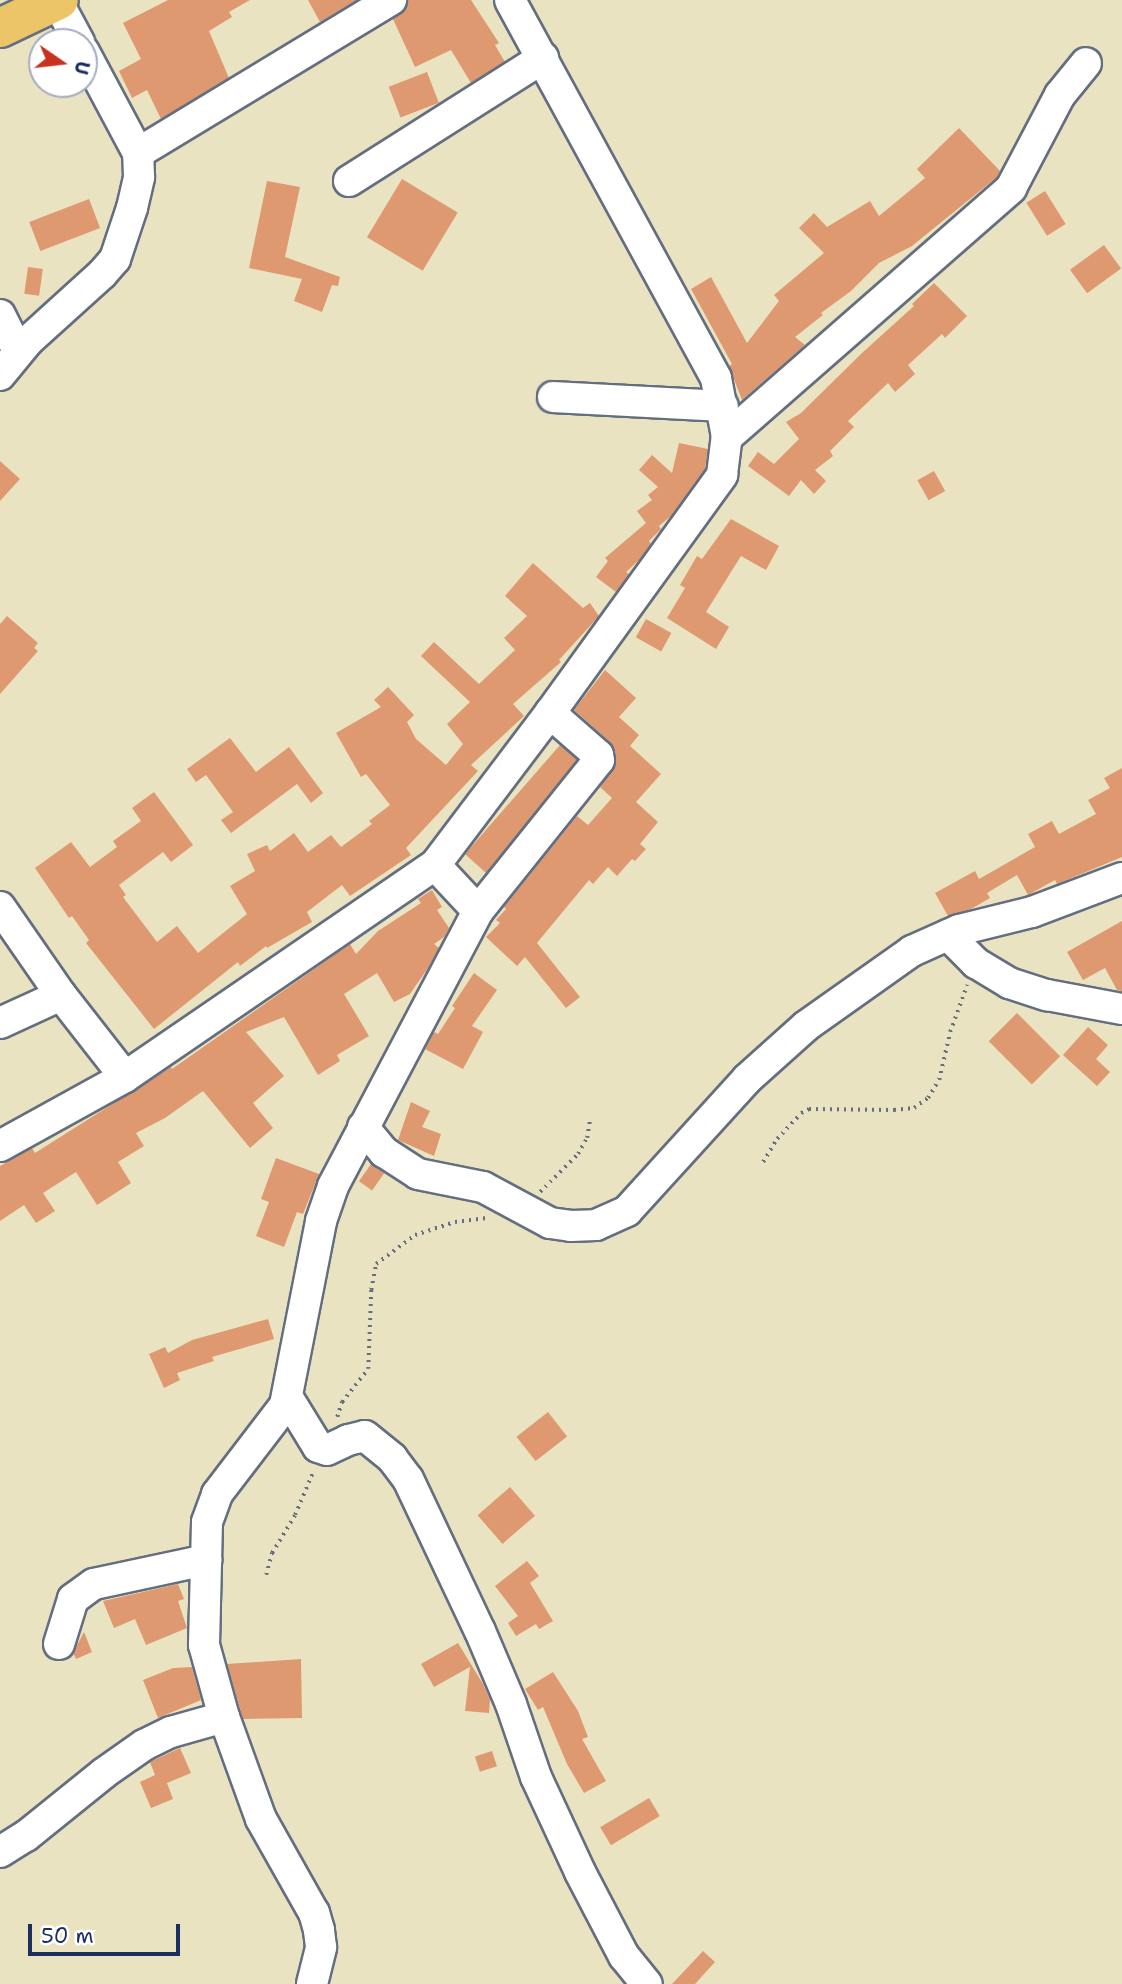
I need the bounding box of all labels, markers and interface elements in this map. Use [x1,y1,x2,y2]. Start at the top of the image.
north arrow [28,28,98,98]
text: U [68,58,96,77]
scale bar [32,1910,184,1954]
text: 50 m [41,1922,94,1950]

